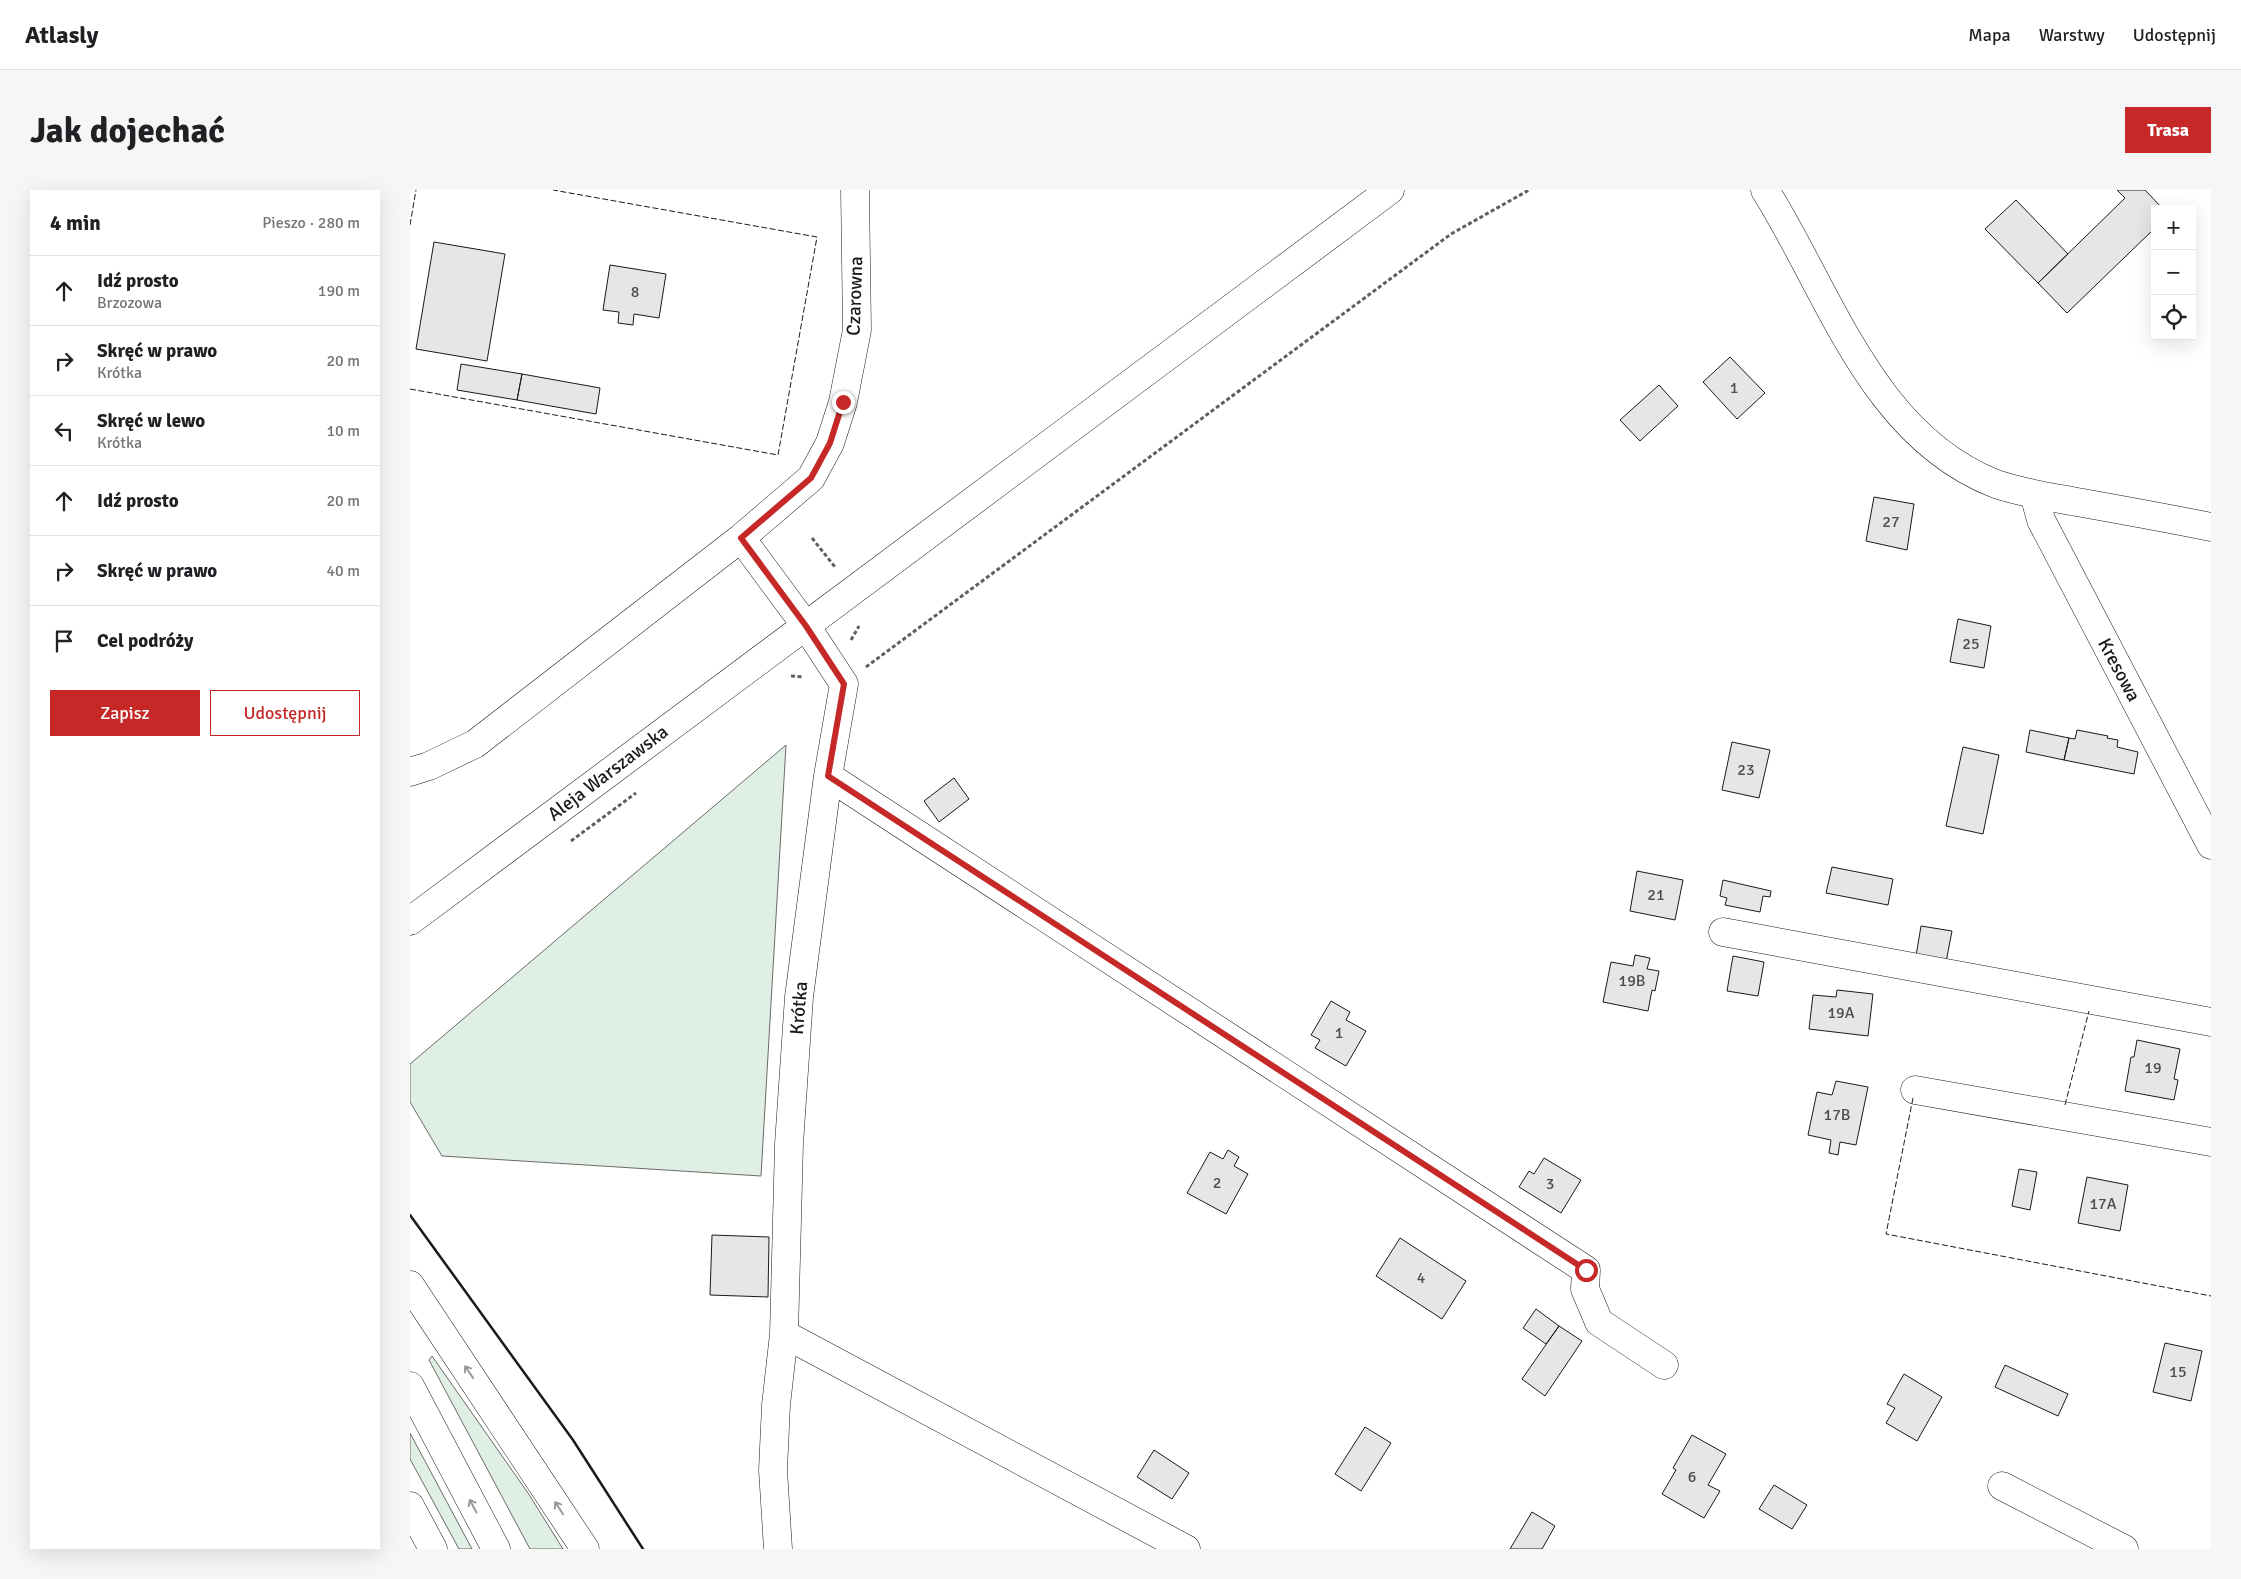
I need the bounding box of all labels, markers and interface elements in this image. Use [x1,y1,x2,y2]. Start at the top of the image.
text: Atlasly [25,20,98,50]
text: Mapa [1968,24,2011,46]
text: Warstwy [2039,24,2105,46]
text: Udostępnij [2133,24,2216,46]
button: Trasa [2125,107,2211,153]
text: Jak dojechać [30,109,225,152]
map controls [2151,205,2196,340]
button: + [2151,205,2196,250]
text: 4 min [50,210,101,236]
text: Pieszo · 280 m [262,213,360,233]
button: − [2151,250,2196,295]
street label: Czarowna [842,256,868,336]
text: Idź prosto [97,269,179,293]
icon: ahead [50,277,78,305]
text: 190 m [318,281,360,301]
house number: 8 [631,282,639,302]
text: Brzozowa [97,293,162,313]
button: locate [2151,295,2196,340]
text: Skręć w prawo [97,339,217,363]
icon: right [50,347,78,375]
text: 20 m [326,351,360,371]
text: Krótka [97,363,142,383]
house number: 1 [1730,378,1738,398]
route end [832,391,855,414]
text: Skręć w lewo [97,409,205,433]
icon: left [50,417,78,445]
text: 10 m [326,421,360,441]
text: Krótka [97,433,142,453]
icon: ahead [50,487,78,515]
text: Idź prosto [97,489,179,513]
text: 20 m [326,491,360,511]
house number: 27 [1882,512,1900,532]
icon: right [50,557,78,585]
text: Skręć w prawo [97,559,217,583]
text: 40 m [326,561,360,581]
icon: arrive [50,627,78,655]
text: Cel podróży [97,629,193,653]
house number: 25 [1962,634,1980,654]
street label: Kresowa [2092,634,2146,706]
button: Zapisz [50,690,200,736]
button: Udostępnij [210,690,360,736]
street label: Aleja Warszawska [543,720,673,826]
house number: 23 [1737,760,1755,780]
house number: 21 [1647,885,1665,905]
house number: 19B [1619,971,1645,991]
street label: Krótka [785,980,813,1036]
house number: 19A [1827,1003,1855,1023]
house number: 1 [1335,1023,1343,1043]
house number: 19 [2144,1058,2162,1078]
house number: 17B [1824,1105,1850,1125]
house number: 2 [1213,1173,1221,1193]
house number: 3 [1546,1174,1554,1194]
house number: 17A [2089,1194,2117,1214]
route start [1575,1259,1598,1282]
house number: 4 [1417,1268,1426,1288]
house number: 15 [2169,1362,2187,1382]
one-way arrow [464,1366,474,1380]
house number: 6 [1688,1467,1696,1487]
one-way arrow [468,1499,478,1514]
one-way arrow [554,1501,564,1515]

